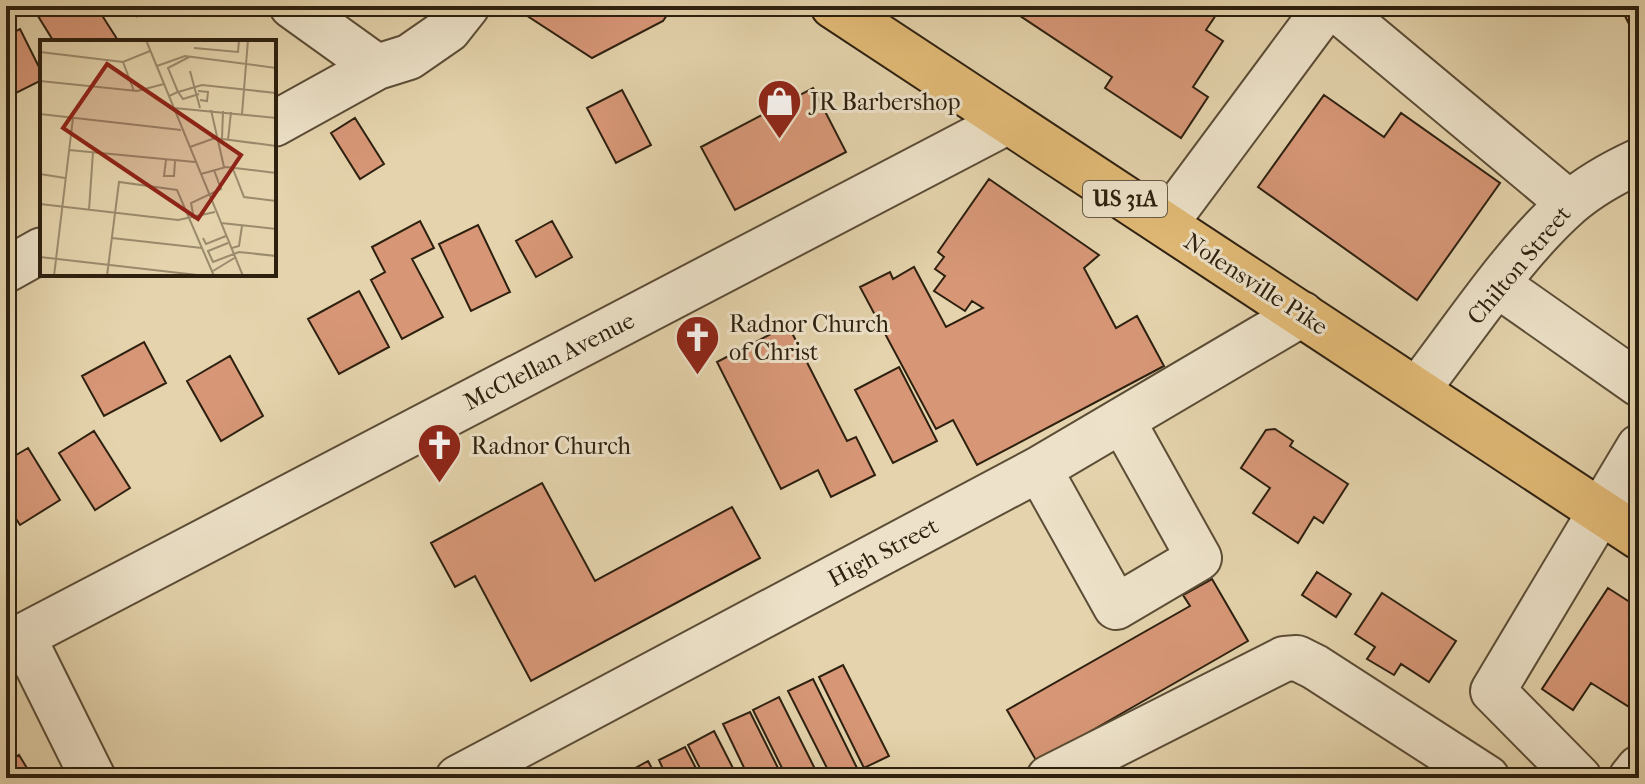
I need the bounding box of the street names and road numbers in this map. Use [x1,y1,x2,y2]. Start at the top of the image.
road number: US 31A [1083,181,1167,217]
street label: Chilton Street [1461,200,1577,330]
street label: Nolensville Pike [1179,227,1333,341]
street label: McClellan Avenue [459,306,639,416]
street label: High Street [823,511,943,593]

